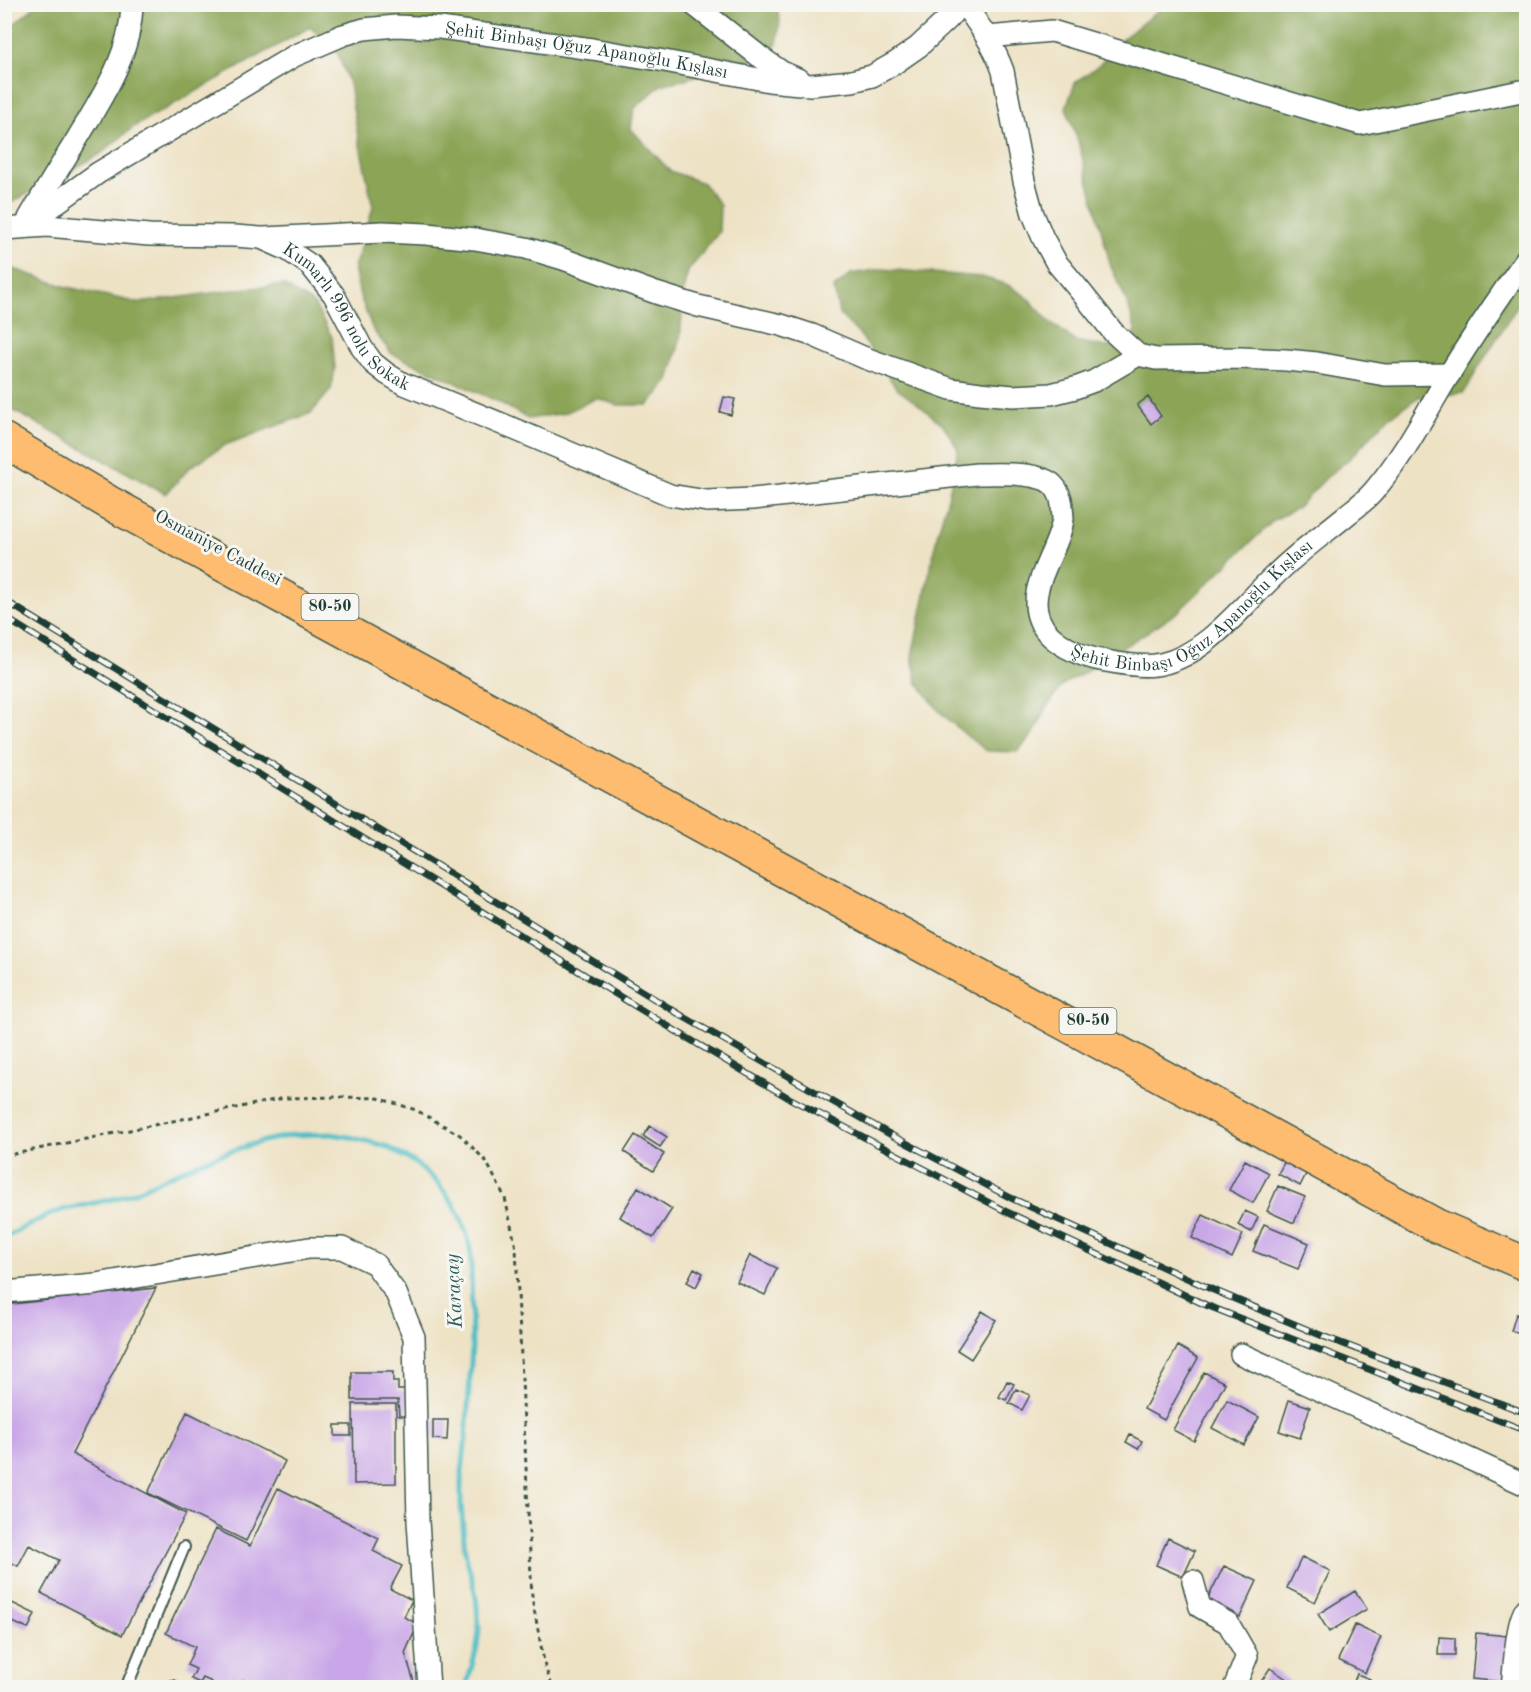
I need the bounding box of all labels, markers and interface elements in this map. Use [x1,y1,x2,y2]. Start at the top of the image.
street label: Şehit Binbaşı Oğuz Apanoğlu Kışlası [444,20,729,82]
street label: Kumarlı 996 nolu Sokak [279,240,412,394]
street label: Osmaniye Caddesi [152,507,285,589]
street label: Şehit Binbaşı Oğuz Apanoğlu Kışlası [1068,537,1317,675]
road number: 80-50 [302,594,358,620]
road number: 80-50 [1060,1008,1116,1034]
water label: Karaçay [443,1252,467,1330]

